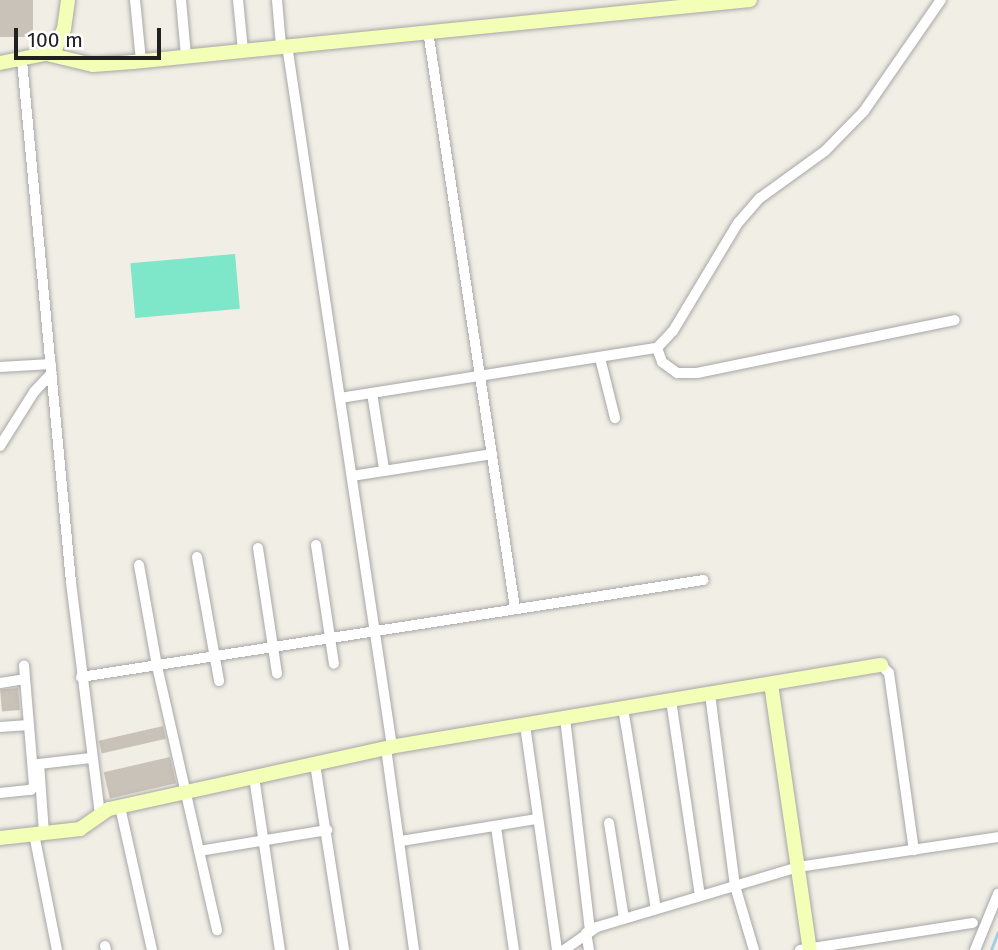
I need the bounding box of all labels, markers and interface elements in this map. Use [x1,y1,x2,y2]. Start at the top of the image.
scale bar [18,14,164,58]
text: 100 m [27,27,83,53]

